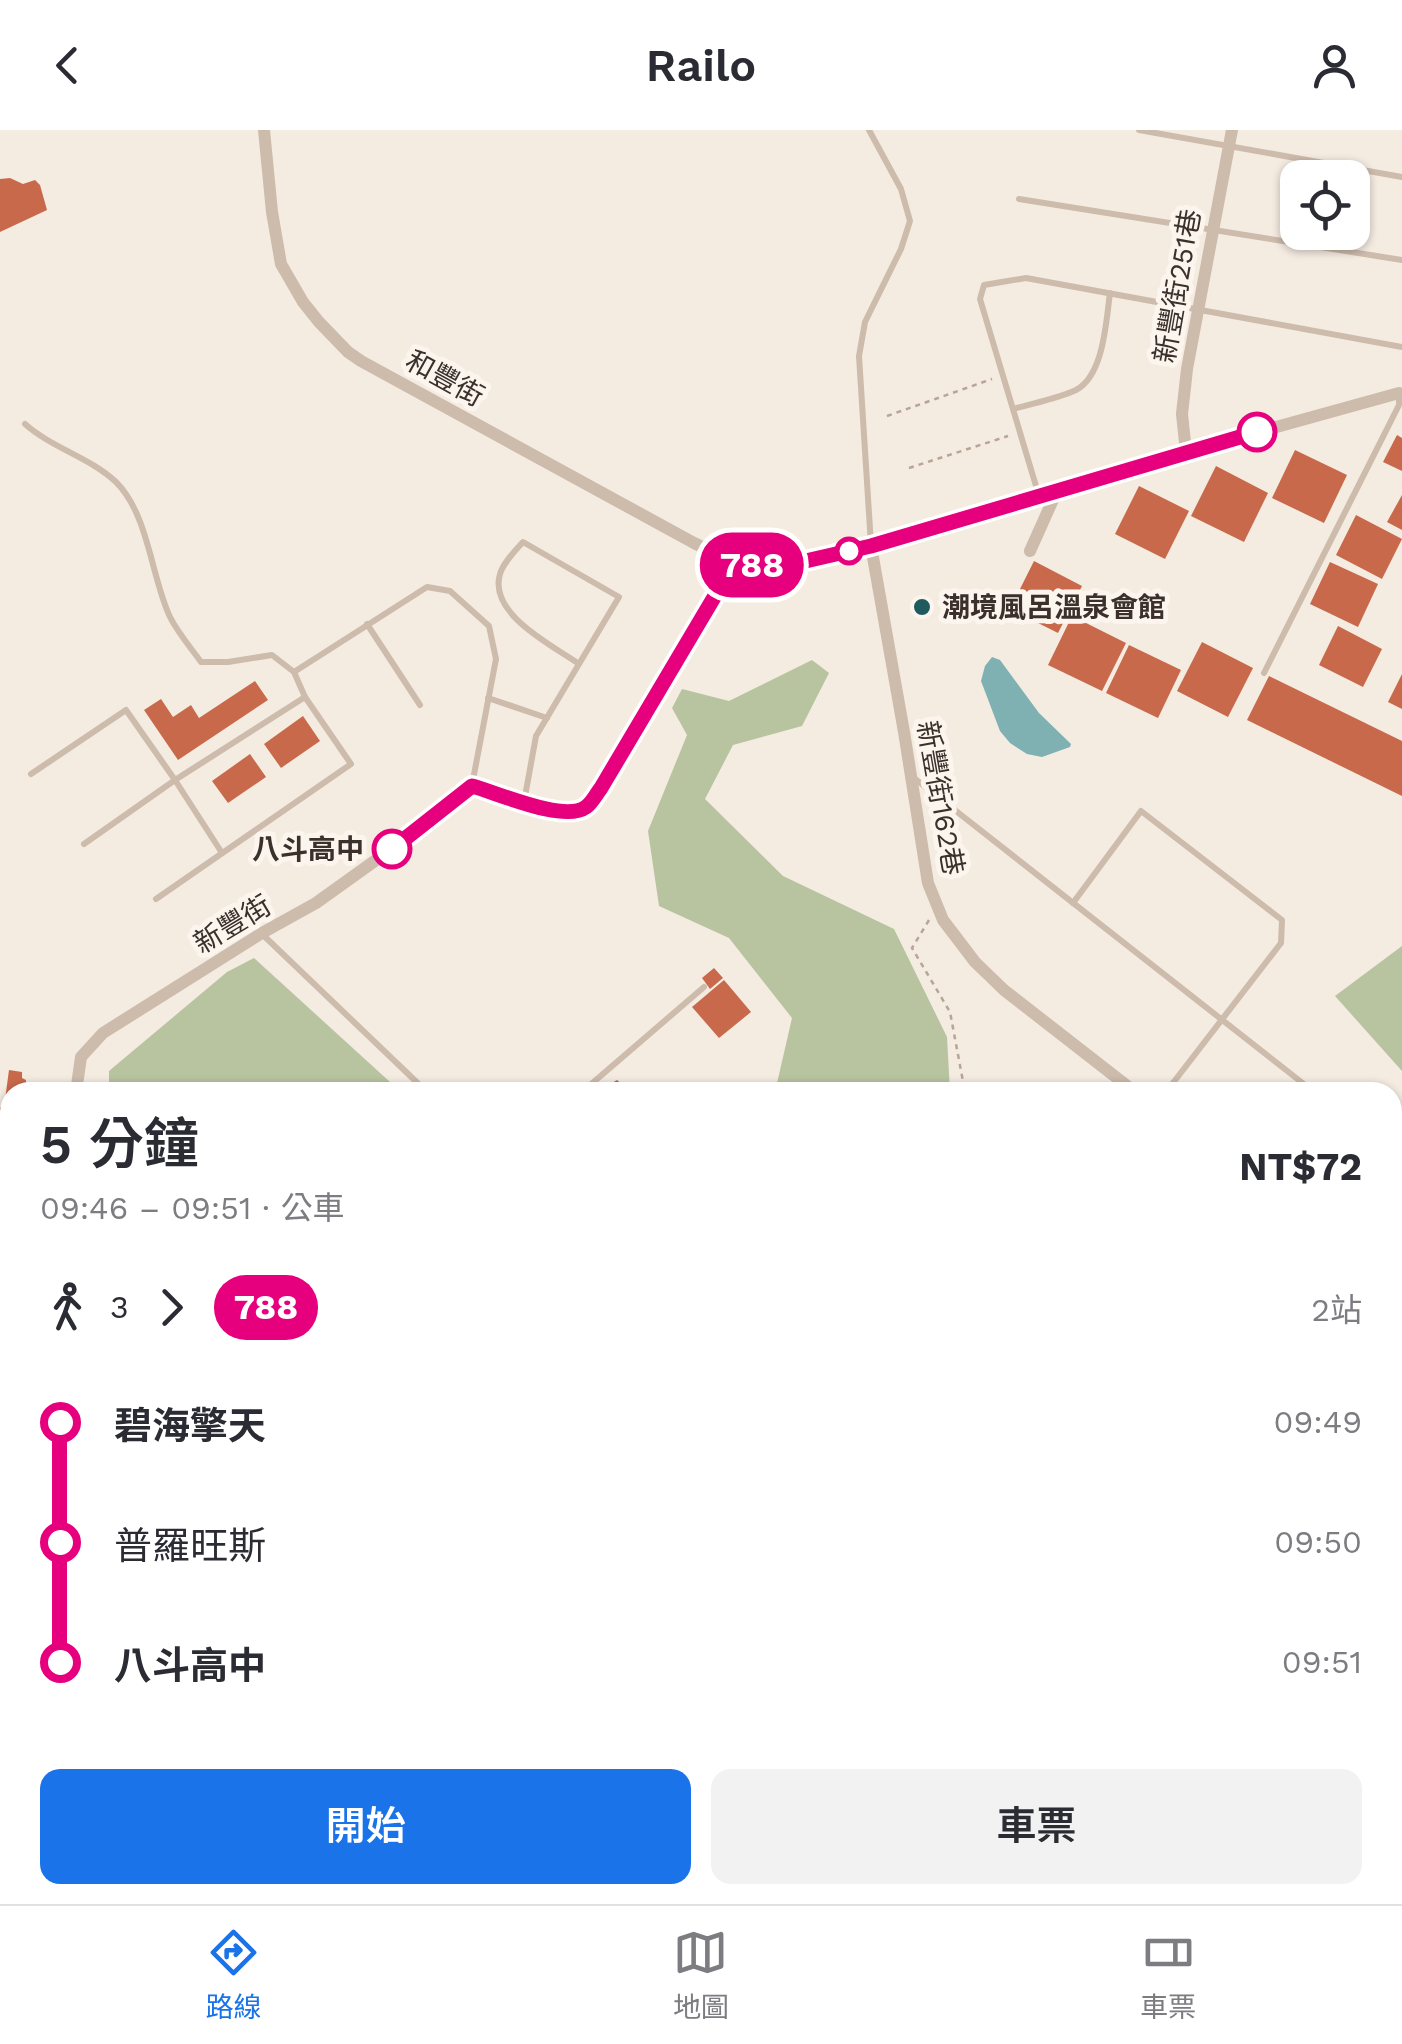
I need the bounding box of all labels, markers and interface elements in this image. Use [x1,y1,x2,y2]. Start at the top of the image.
icon: back [40,38,95,93]
icon: person [1307,38,1362,93]
text: Railo [646,39,756,92]
map controls [1280,160,1370,250]
button: locate [1280,160,1370,250]
street label: 新豐街251巷 [1148,207,1207,366]
street label: 和豐街 [400,344,489,413]
unlabelled marker [1238,413,1276,451]
line badge: 788 [694,532,810,598]
unlabelled marker [836,538,862,564]
text: 788 [720,544,784,586]
place label: 潮境風呂溫泉會館 [942,591,1166,624]
marker: 潮境風呂溫泉會館 [911,596,933,618]
street label: 新豐街162巷 [911,718,970,878]
marker: 八斗高中 [373,830,411,868]
place label: 八斗高中 [252,833,364,866]
street label: 新豐街 [188,889,277,960]
text: 5 分鐘 [40,1112,199,1176]
text: NT$72 [1239,1145,1362,1189]
text: 09:46 – 09:51 · 公車 [40,1189,344,1227]
icon: walk [40,1280,95,1335]
icon: forward [144,1280,199,1335]
text: 788 [234,1286,298,1328]
text: 3 [110,1288,129,1326]
text: 2站 [1311,1291,1362,1329]
text: 09:49 [1274,1403,1362,1441]
text: 碧海擎天 [114,1404,266,1448]
text: 09:50 [1274,1523,1362,1561]
text: 普羅旺斯 [114,1524,266,1568]
text: 09:51 [1282,1643,1362,1681]
text: 八斗高中 [114,1644,266,1688]
button: 開始 [40,1769,691,1884]
button: 車票 [711,1769,1362,1884]
tab: 路線 [206,1925,262,2025]
tab: 地圖 [673,1925,729,2025]
tab: 車票 [1140,1925,1196,2025]

